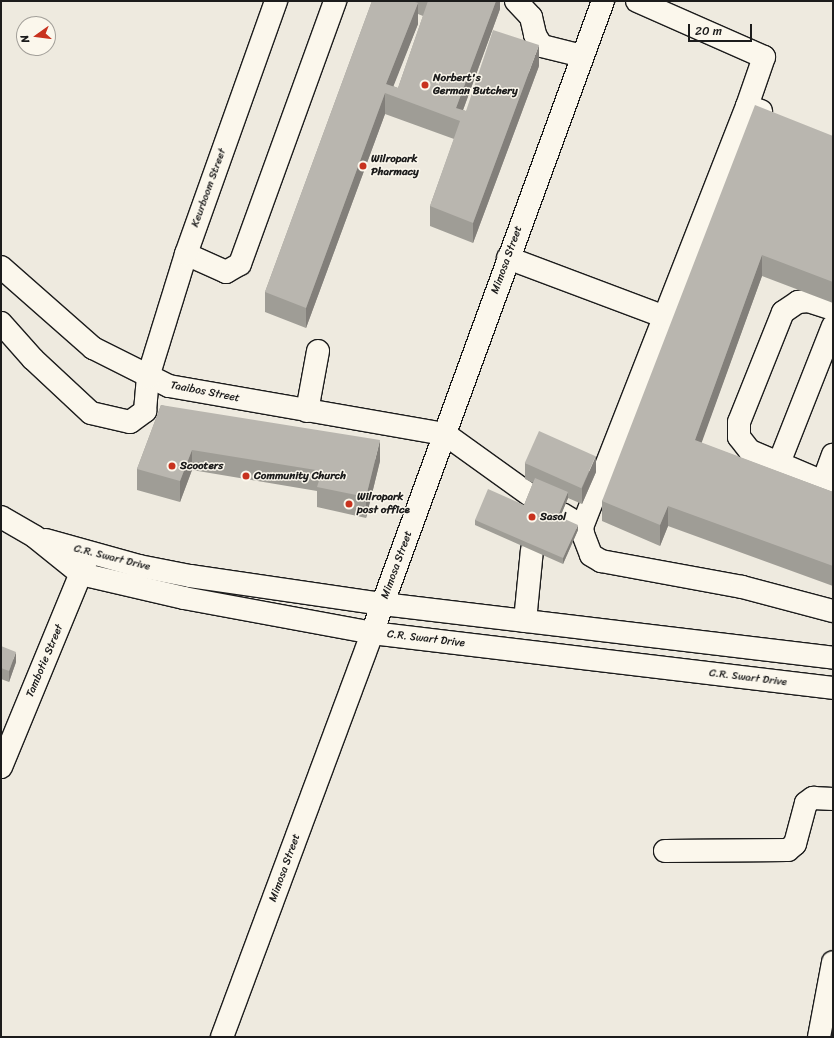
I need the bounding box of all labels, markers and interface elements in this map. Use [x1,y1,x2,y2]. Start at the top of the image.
north arrow [16,16,56,56]
scale bar [690,16,754,42]
text: 20 m [695,20,722,42]
text: N [15,33,35,45]
place label: Norbert's German Butchery [433,72,518,98]
marker: Norbert's German Butchery [420,80,430,90]
street label: Keurboom Street [189,147,229,229]
place label: Wilropark Pharmacy [371,153,419,179]
marker: Wilropark Pharmacy [358,161,368,171]
street label: Mimosa Street [489,224,525,296]
street label: Taaibos Street [169,379,241,405]
place label: Scooters [180,459,223,473]
marker: Scooters [167,461,177,471]
place label: Community Church [254,469,346,483]
marker: Community Church [241,471,251,481]
place label: Wilropark post office [357,491,410,517]
marker: Wilropark post office [344,499,354,509]
place label: Sasol [540,510,566,524]
marker: Sasol [527,512,537,522]
street label: Mimosa Street [379,529,415,601]
street label: C.R. Swart Drive [72,542,152,574]
street label: Tambotie Street [24,622,66,700]
street label: C.R. Swart Drive [386,628,466,650]
street label: C.R. Swart Drive [708,667,788,689]
street label: Mimosa Street [267,832,303,904]

